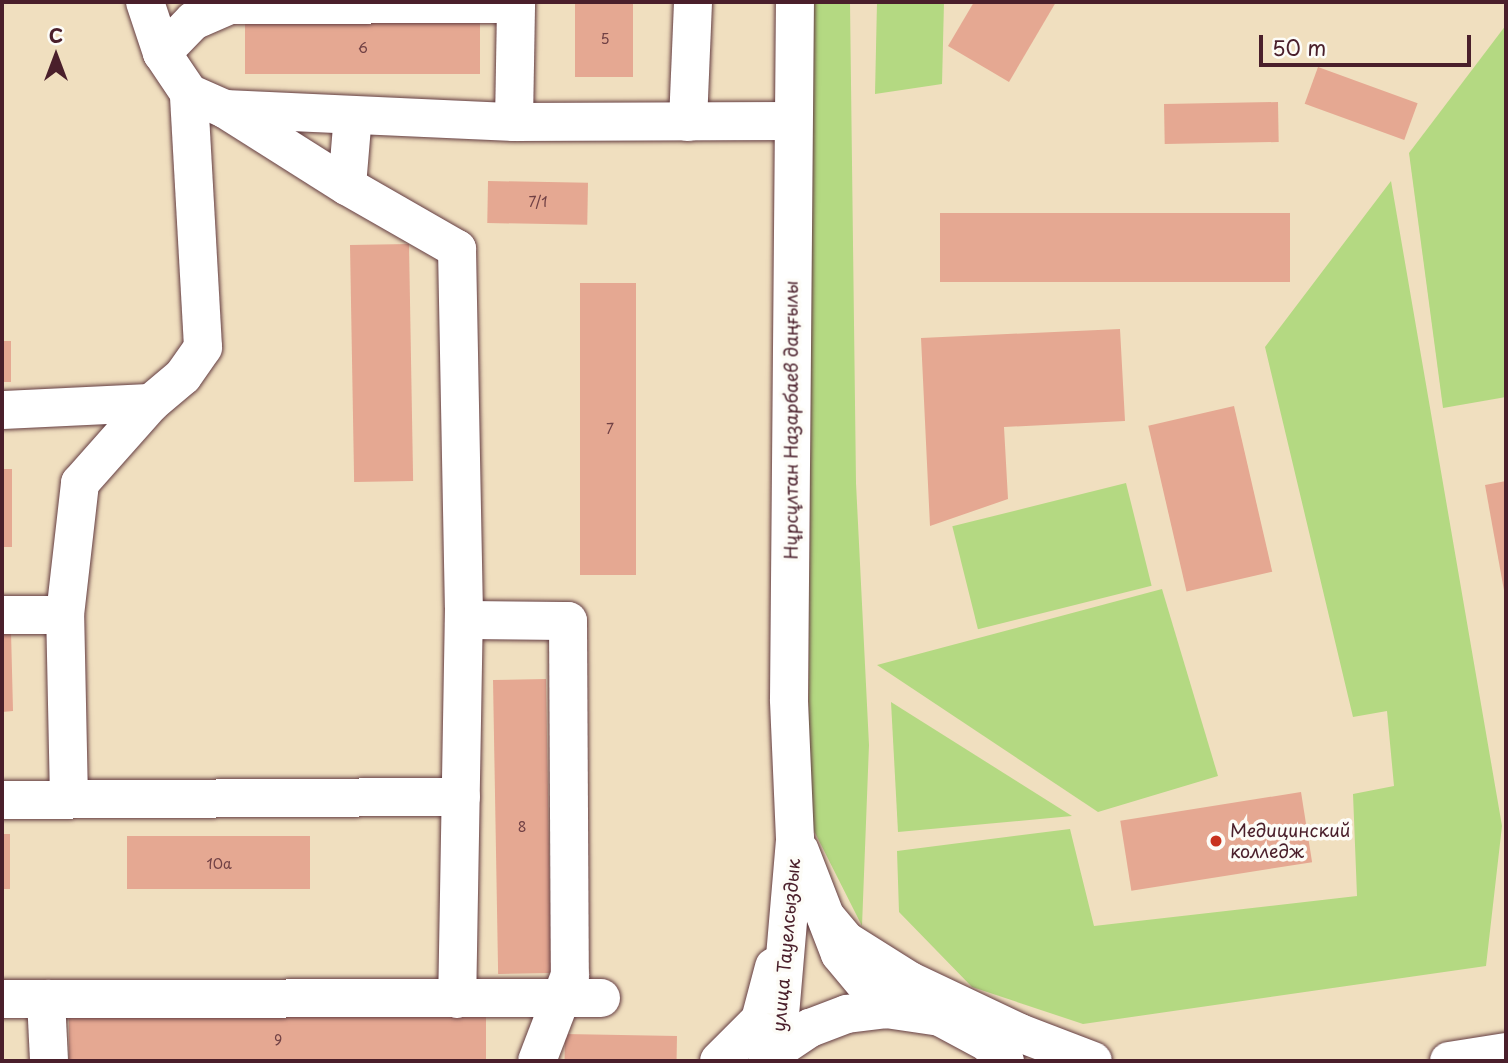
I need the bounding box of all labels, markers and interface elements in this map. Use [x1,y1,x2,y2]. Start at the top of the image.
north arrow [21,21,91,91]
text: С [49,21,63,49]
scale bar [1263,21,1475,65]
house number: 5 [600,31,610,47]
text: 50 m [1272,31,1326,63]
house number: 6 [358,40,368,56]
house number: 7/1 [528,194,548,210]
street label: Нұрсұлтан Назарбаев даңғылы [780,280,802,560]
house number: 7 [606,421,614,437]
house number: 8 [518,819,526,835]
place label: Медицинский колледж [1230,820,1350,862]
marker: Медицинский колледж [1208,833,1224,849]
house number: 10а [206,856,232,872]
street label: улица Тауелсыздык [768,857,804,1033]
house number: 9 [274,1032,282,1048]

